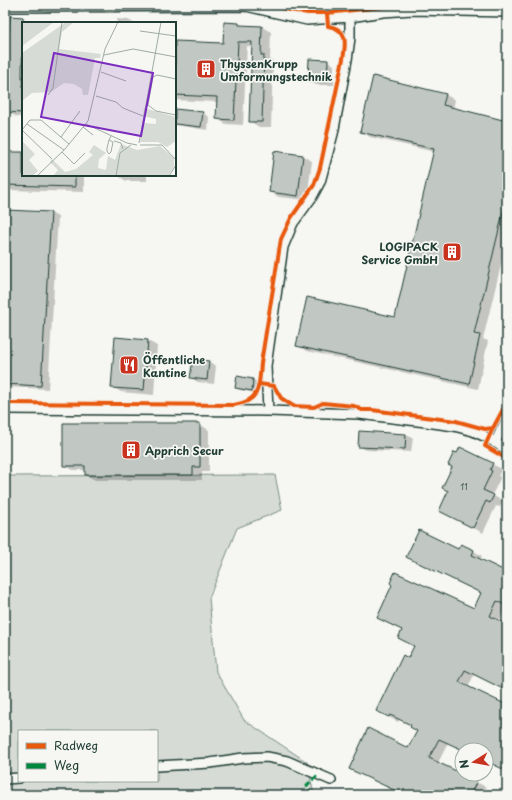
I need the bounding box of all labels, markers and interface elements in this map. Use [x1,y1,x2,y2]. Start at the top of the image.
inset map [22,22,176,176]
place label: ThyssenKrupp Umformungstechnik [220,55,333,85]
building icon: ThyssenKrupp Umformungstechnik [195,58,217,80]
place label: LOGIPACK Service GmbH [361,238,439,268]
building icon: LOGIPACK Service GmbH [441,241,463,263]
place label: Öffentliche Kantine [143,351,205,381]
restaurant icon: Öffentliche Kantine [118,354,140,376]
building icon: Apprich Secur [120,439,142,461]
place label: Apprich Secur [145,442,224,459]
house number: 11 [460,479,468,493]
legend [18,730,158,782]
text: Radweg [54,736,98,754]
north arrow [454,742,494,782]
text: Weg [54,756,79,774]
text: N [454,758,473,770]

